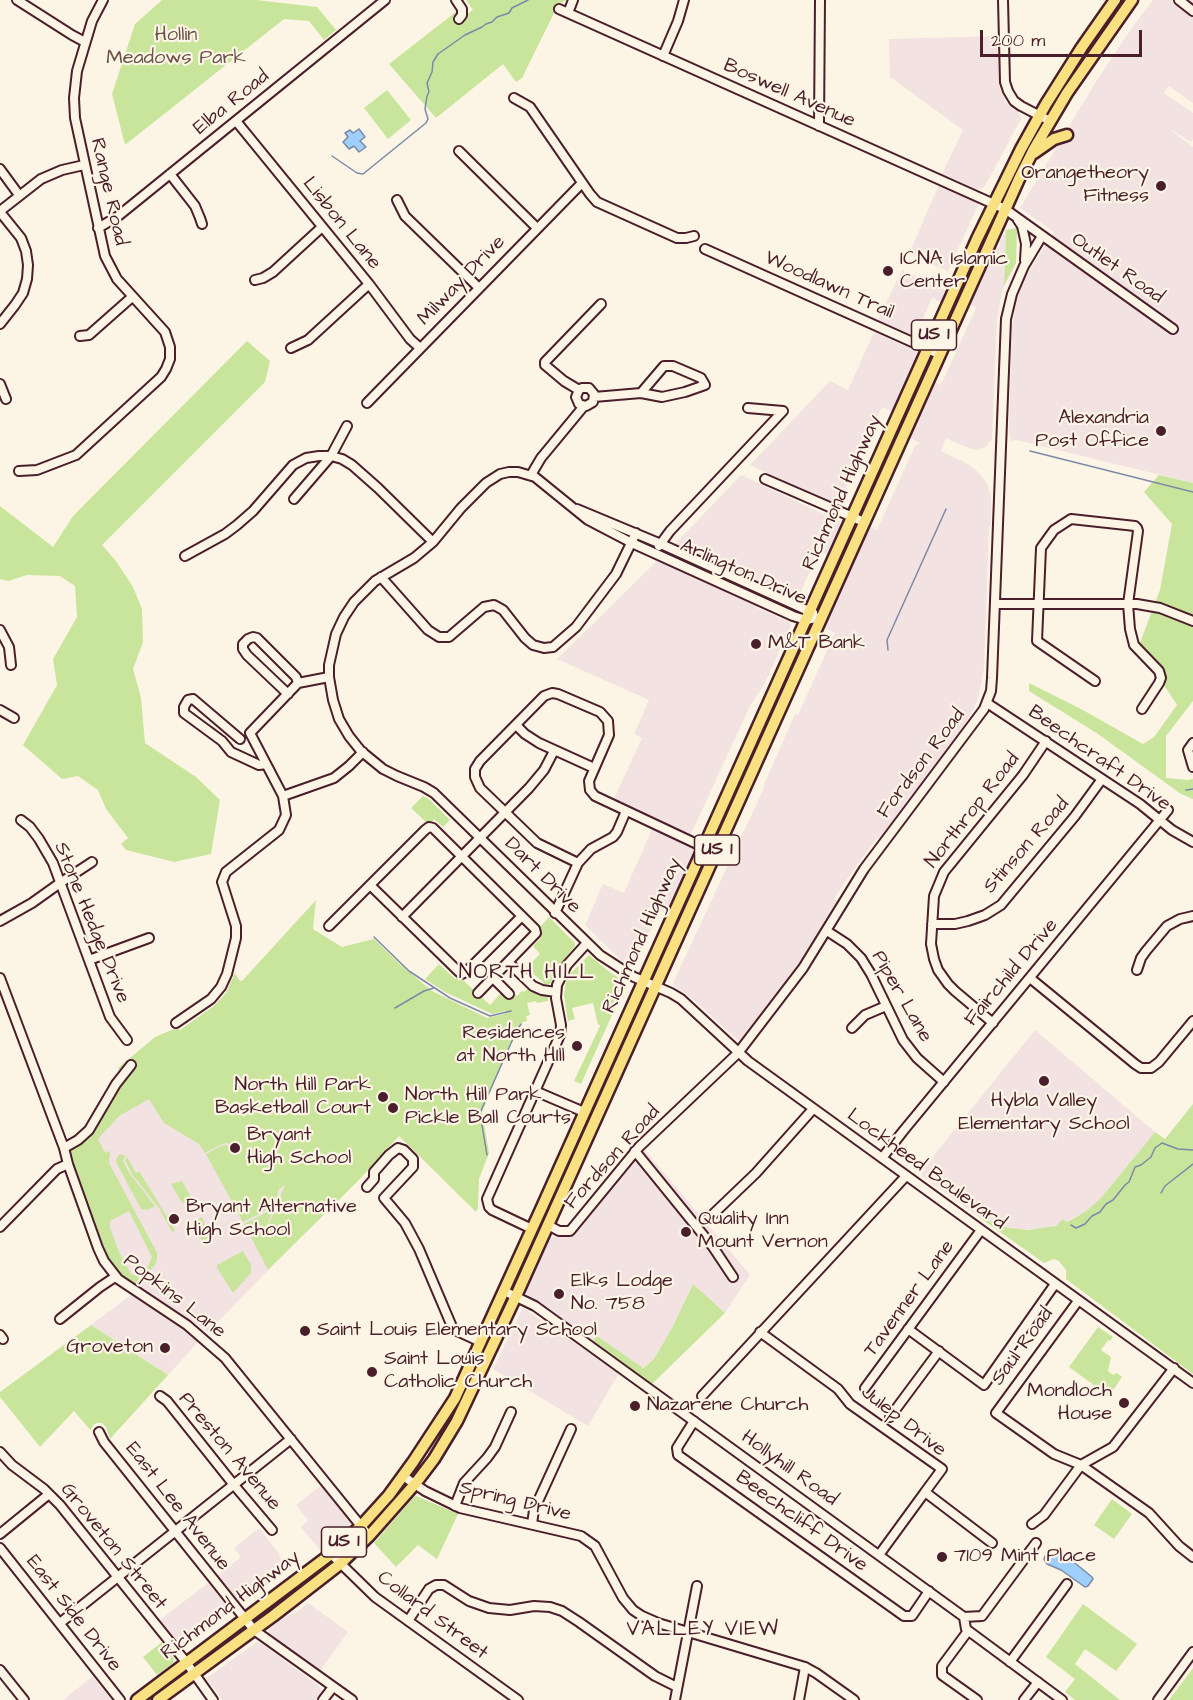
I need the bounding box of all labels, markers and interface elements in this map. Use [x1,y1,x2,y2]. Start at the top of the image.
scale bar [983,18,1145,56]
park label: Hollin Meadows Park [106,24,246,71]
text: 200 m [991,28,1045,53]
street label: Boswell Avenue [719,54,859,134]
street label: Elba Road [189,65,275,141]
street label: Range Road [84,136,132,248]
place label: Orangetheory Fitness [1021,162,1149,209]
street label: Lisbon Lane [296,173,386,275]
marker: Orangetheory Fitness [1154,179,1168,193]
street label: Outlet Road [1066,228,1168,310]
street label: Milway Drive [413,231,511,331]
street label: Woodlawn Trail [761,247,897,325]
place label: ICNA Islamic Center [900,248,1008,295]
marker: ICNA Islamic Center [881,264,895,278]
road number: US 1 [912,320,956,350]
place label: Alexandria Post Office [1035,407,1149,454]
street label: Richmond Highway [798,412,888,574]
marker: Alexandria Post Office [1154,424,1168,438]
street label: Arlington Drive [676,534,810,612]
place label: M&T Bank [768,632,865,656]
marker: M&T Bank [749,637,763,651]
street label: Beechcraft Drive [1023,701,1175,817]
street label: Fordson Road [873,704,971,824]
street label: Northrop Road [920,748,1026,874]
street label: Stinson Road [979,793,1075,899]
street label: Dart Drive [499,833,585,919]
road number: US 1 [694,835,740,865]
street label: Stone Hedge Drive [48,839,134,1007]
street label: Richmond Highway [598,855,688,1017]
street label: Fairchild Drive [960,914,1064,1032]
street label: Piper Lane [865,947,937,1047]
district label: NORTH HILL [459,961,595,987]
place label: Residences at North HIll [456,1022,565,1069]
marker: Residences at North HIll [570,1039,584,1053]
place label: North Hill Park Basketball Court [215,1074,371,1121]
marker: Hybla Valley Elementary School [1037,1074,1051,1088]
place label: North Hill Park Pickle Ball Courts [405,1084,571,1131]
marker: North Hill Park Basketball Court [376,1090,390,1104]
place label: Hybla Valley Elementary School [958,1090,1130,1137]
marker: North Hill Park Pickle Ball Courts [386,1101,400,1115]
street label: Fordson Road [560,1101,666,1215]
street label: Lockheed Boulevard [842,1104,1010,1236]
place label: Bryant High School [247,1124,351,1171]
marker: Bryant High School [228,1141,242,1155]
place label: Bryant Alternative High School [186,1196,357,1243]
place label: Quality Inn Mount Vernon [698,1208,828,1255]
marker: Bryant Alternative High School [167,1212,181,1226]
marker: Quality Inn Mount Vernon [679,1225,693,1239]
street label: Tavenner Lane [860,1236,960,1362]
street label: Popkins Lane [118,1250,230,1344]
place label: Elks Lodge No. 758 [571,1270,673,1317]
marker: Elks Lodge No. 758 [552,1287,566,1301]
street label: Saul Road [987,1303,1059,1391]
place label: Saint Louis Elementary School [317,1319,597,1343]
marker: Saint Louis Elementary School [298,1324,312,1338]
place label: Groveton [66,1336,153,1360]
marker: Groveton [158,1341,172,1355]
place label: Saint Louis Catholic Church [384,1348,532,1395]
marker: Saint Louis Catholic Church [365,1365,379,1379]
place label: Mondloch House [1027,1380,1112,1427]
street label: Julep Drive [855,1381,951,1463]
street label: Preston Avenue [173,1388,285,1516]
place label: Nazarene Church [647,1394,808,1418]
marker: Mondloch House [1117,1396,1131,1410]
marker: Nazarene Church [628,1399,642,1413]
street label: Hollyhill Road [736,1426,842,1512]
street label: East Lee Avenue [119,1438,235,1576]
street label: Beechcliff Drive [730,1466,872,1578]
street label: Spring Drive [457,1476,573,1528]
street label: Groveton Street [54,1479,172,1615]
road number: US 1 [322,1527,366,1557]
place label: 7109 Mint Place [954,1545,1096,1569]
street label: Richmond Highway [157,1546,305,1666]
marker: 7109 Mint Place [935,1550,949,1564]
street label: East Side Drive [20,1551,126,1677]
street label: Collard Street [372,1566,492,1666]
district label: VALLEY VIEW [627,1618,779,1644]

